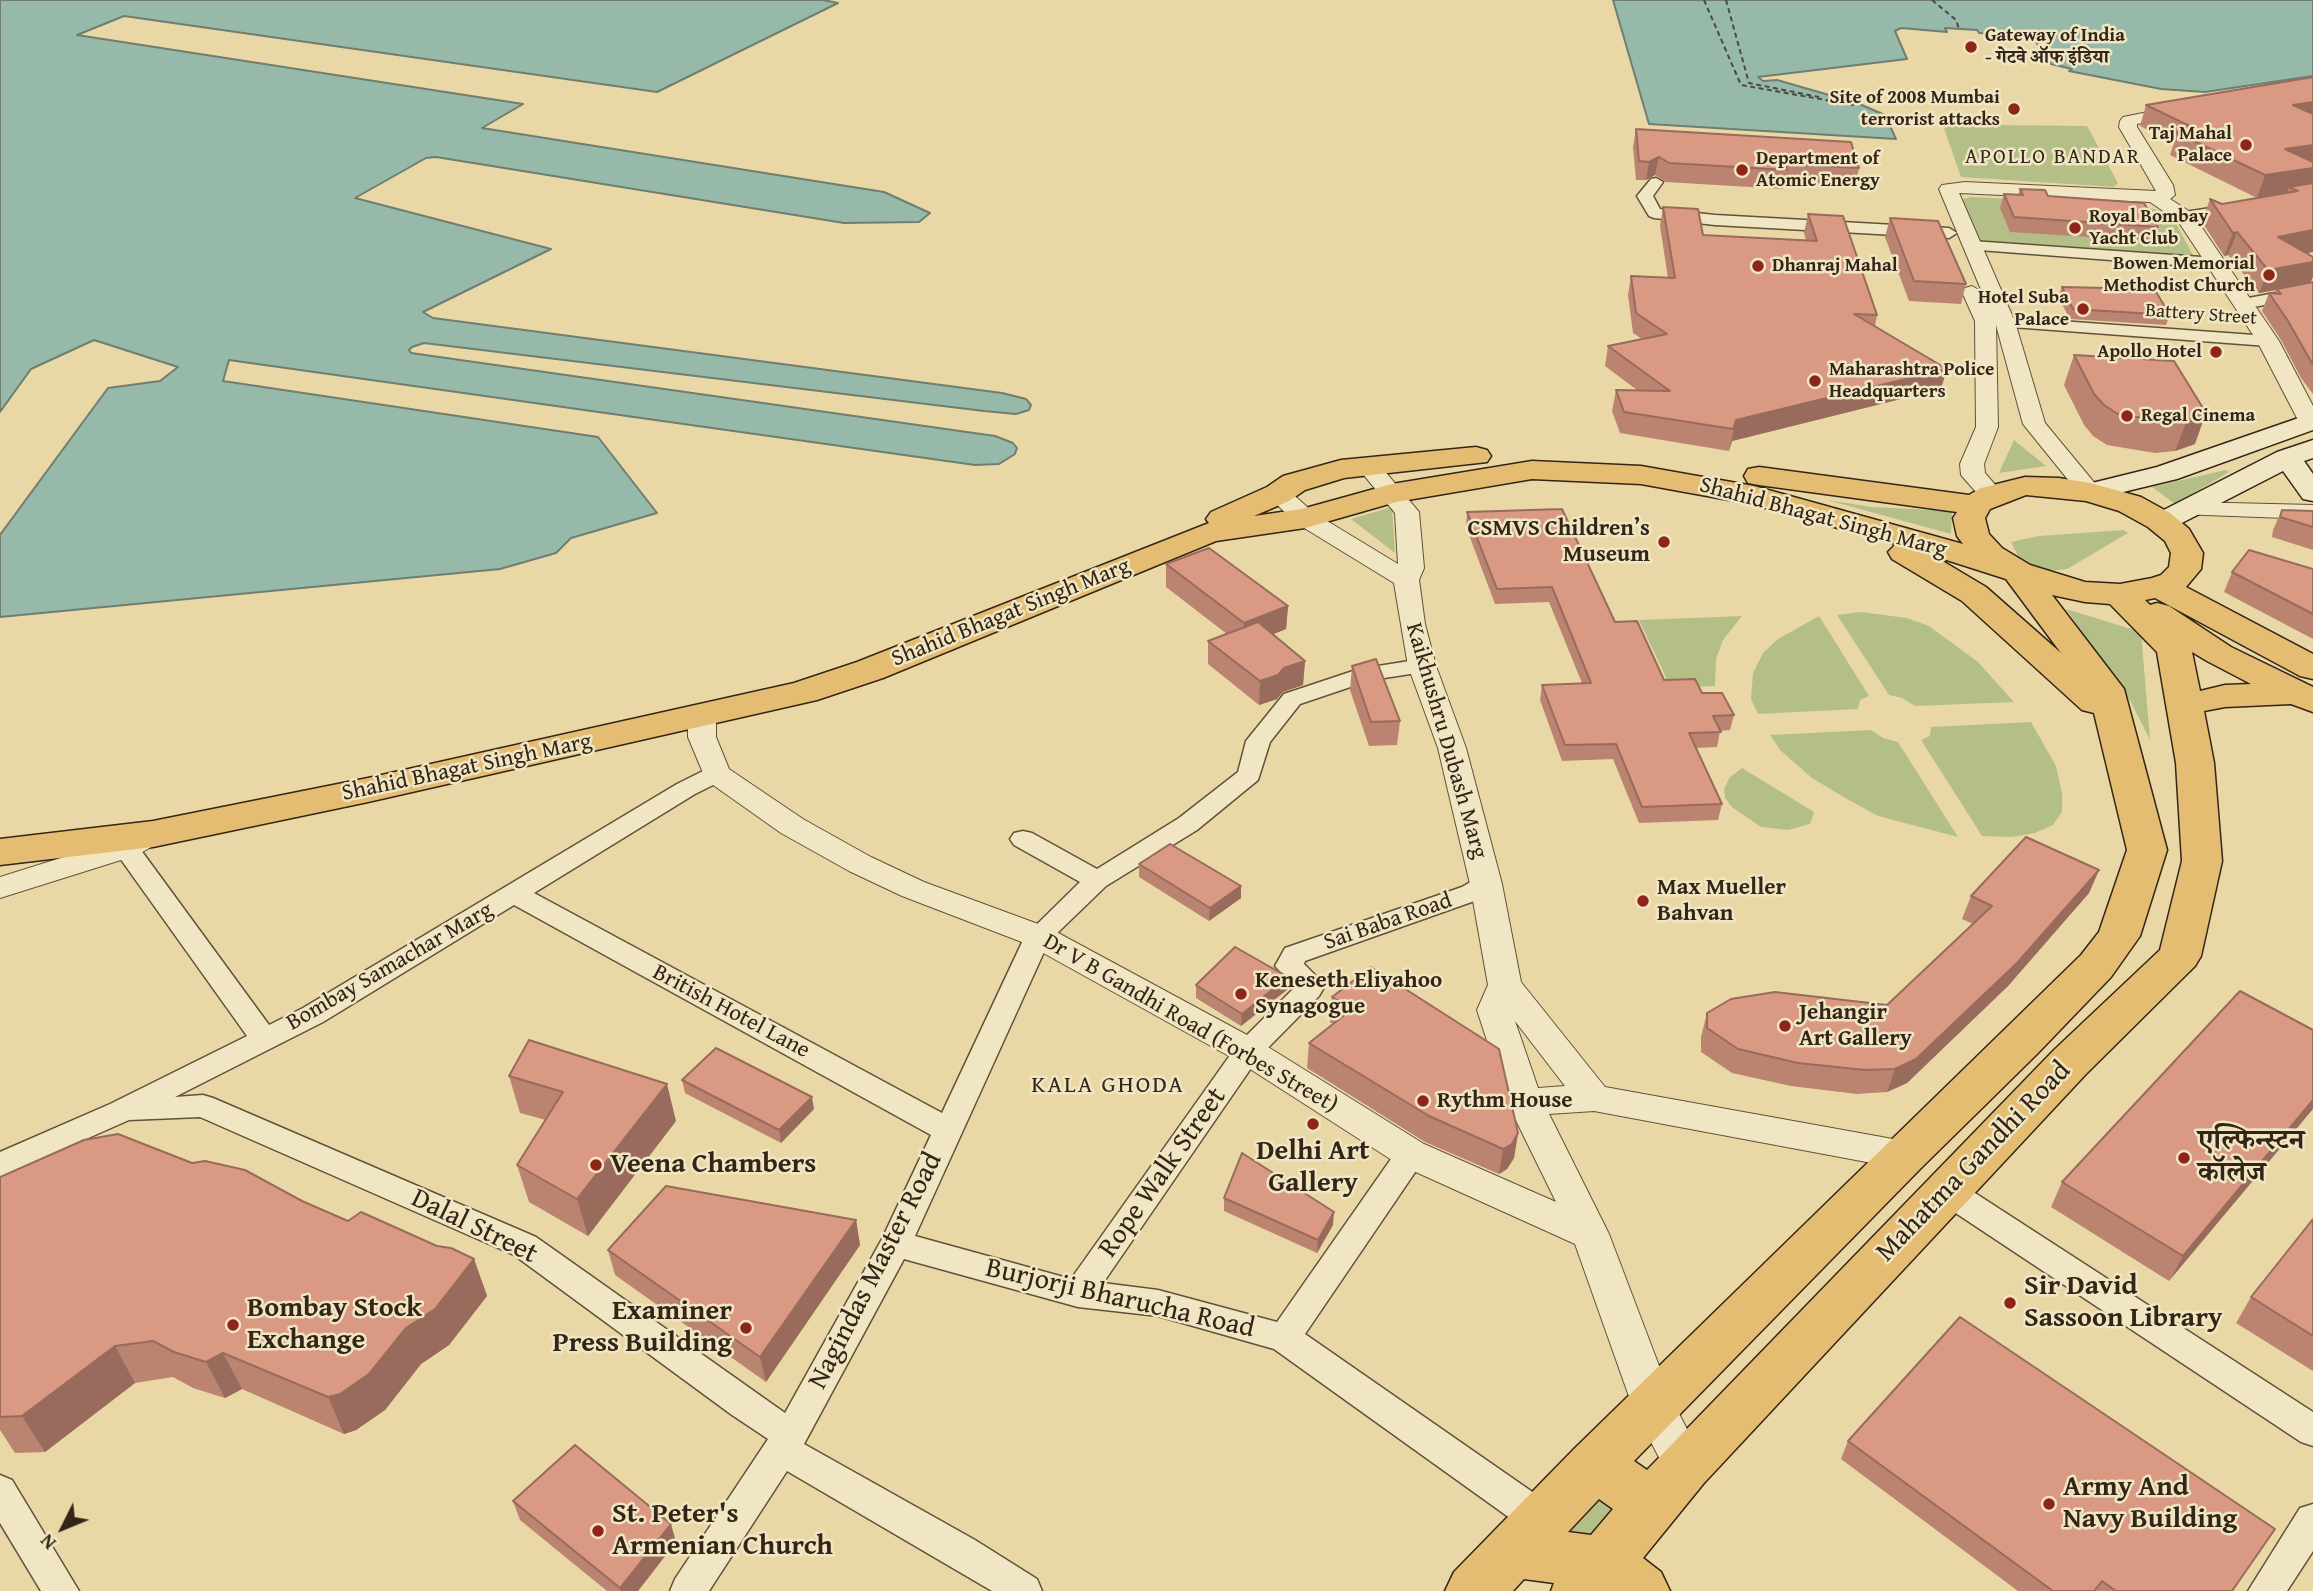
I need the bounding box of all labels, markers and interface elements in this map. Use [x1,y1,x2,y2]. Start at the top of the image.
place label: Gateway of India - गेटवे ऑफ इंडिया [1985,25,2125,69]
marker: Gateway of India - गेटवे ऑफ इंडिया [1963,39,1979,55]
place label: Site of 2008 Mumbai terrorist attacks [1829,87,2000,131]
marker: Site of 2008 Mumbai terrorist attacks [2006,101,2022,117]
place label: Taj Mahal Palace [2149,123,2232,167]
marker: Taj Mahal Palace [2238,137,2254,153]
district label: APOLLO BANDAR [1967,145,2139,171]
place label: Department of Atomic Energy [1756,148,1880,192]
marker: Department of Atomic Energy [1734,162,1750,178]
place label: Royal Bombay Yacht Club [2089,206,2208,250]
marker: Royal Bombay Yacht Club [2067,220,2083,236]
place label: Bowen Memorial Methodist Church [2103,253,2255,297]
place label: Dhanraj Mahal [1772,255,1898,277]
marker: Dhanraj Mahal [1750,258,1766,274]
marker: Bowen Memorial Methodist Church [2261,267,2277,283]
place label: Hotel Suba Palace [1978,287,2069,331]
street label: Battery Street [2145,300,2257,330]
marker: Hotel Suba Palace [2075,301,2091,317]
place label: Apollo Hotel [2097,341,2202,363]
marker: Apollo Hotel [2208,344,2224,360]
place label: Maharashtra Police Headquarters [1829,359,1994,403]
marker: Maharashtra Police Headquarters [1807,373,1823,389]
place label: Regal Cinema [2141,405,2255,427]
marker: Regal Cinema [2119,408,2135,424]
street label: Shahid Bhagat Singh Marg [1696,472,1950,564]
place label: CSMVS Children’s Museum [1467,515,1650,569]
marker: CSMVS Children’s Museum [1656,534,1672,550]
street label: Shahid Bhagat Singh Marg [888,552,1134,674]
street label: Kaikhushru Dubash Marg [1399,620,1493,862]
street label: Shahid Bhagat Singh Marg [340,728,594,808]
place label: Max Mueller Bahvan [1657,874,1786,928]
street label: Sai Baba Road [1320,887,1456,957]
marker: Max Mueller Bahvan [1635,893,1651,909]
street label: Bombay Samachar Marg [282,897,498,1037]
street label: Dr V B Gandhi Road (Forbes Street) [1038,928,1342,1120]
street label: British Hotel Lane [648,959,814,1065]
place label: Keneseth Eliyahoo Synagogue [1255,967,1442,1021]
marker: Keneseth Eliyahoo Synagogue [1233,986,1249,1002]
place label: Jehangir Art Gallery [1799,999,1912,1053]
marker: Jehangir Art Gallery [1777,1018,1793,1034]
street label: Mahatma Gandhi Road [1870,1055,2078,1269]
district label: KALA GHODA [1033,1072,1183,1100]
street label: Rope Walk Street [1092,1082,1234,1264]
place label: Rythm House [1437,1087,1573,1115]
marker: Rythm House [1415,1093,1431,1109]
marker: Delhi Art Gallery [1305,1116,1321,1132]
place label: एल्फिन्स्टन कॉलेज [2198,1125,2304,1191]
place label: Delhi Art Gallery [1256,1135,1370,1201]
street label: Nagindas Master Road [802,1147,950,1395]
place label: Veena Chambers [610,1148,816,1182]
marker: एल्फिन्स्टन कॉलेज [2176,1150,2192,1166]
marker: Veena Chambers [588,1157,604,1173]
street label: Dalal Street [405,1182,543,1272]
street label: Burjorji Bharucha Road [982,1252,1258,1346]
place label: Sir David Sassoon Library [2024,1270,2222,1336]
place label: Bombay Stock Exchange [247,1292,422,1358]
place label: Examiner Press Building [553,1295,732,1361]
marker: Sir David Sassoon Library [2002,1295,2018,1311]
marker: Bombay Stock Exchange [225,1317,241,1333]
marker: Examiner Press Building [738,1320,754,1336]
place label: Army And Navy Building [2063,1471,2237,1537]
north arrow [28,1493,98,1563]
marker: Army And Navy Building [2041,1496,2057,1512]
place label: St. Peter's Armenian Church [612,1498,833,1564]
marker: St. Peter's Armenian Church [590,1523,606,1539]
text: N [33,1528,62,1557]

